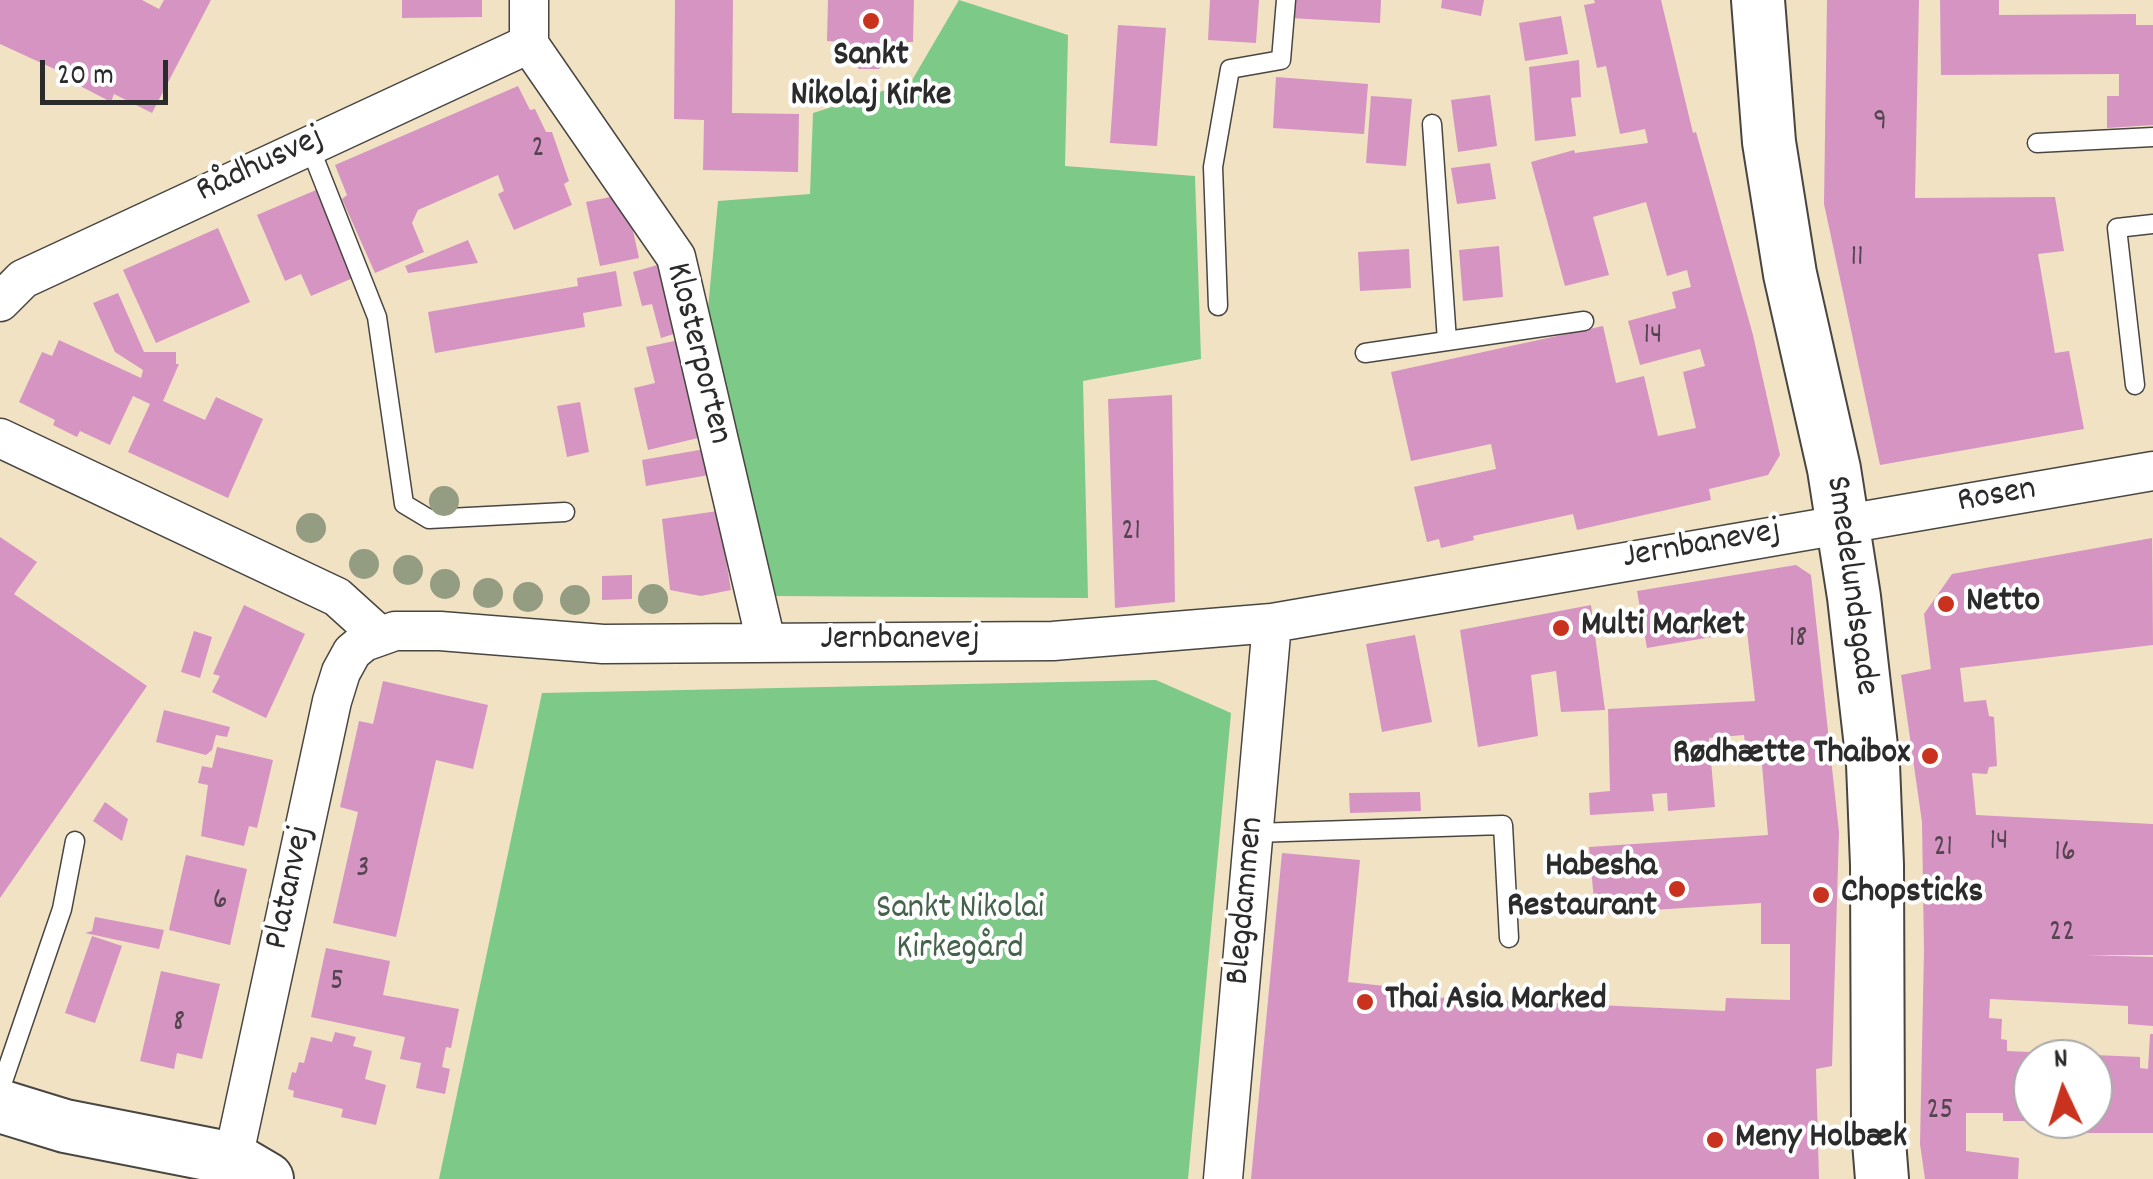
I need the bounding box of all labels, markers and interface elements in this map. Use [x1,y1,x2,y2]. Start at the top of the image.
marker: Sankt Nikolaj Kirke [860,10,882,32]
place label: Sankt Nikolaj Kirke [791,37,951,119]
scale bar [45,40,172,102]
text: 20 m [57,56,114,99]
house number: 9 [1873,106,1887,142]
street label: Rådhusvej [191,119,331,215]
house number: 2 [531,133,545,169]
house number: 11 [1850,242,1864,278]
street label: Klosterporten [653,259,739,449]
house number: 14 [1643,320,1663,356]
street label: Rosen [1954,470,2040,526]
street label: Smedelundsgade [1813,474,1885,698]
street label: Jernbanevej [1620,512,1784,582]
house number: 21 [1121,516,1141,552]
place label: Netto [1966,583,2040,625]
marker: Netto [1935,593,1957,615]
place label: Multi Market [1581,607,1745,649]
marker: Multi Market [1550,617,1572,639]
street label: Jernbanevej [820,621,980,663]
house number: 18 [1789,623,1807,659]
place label: Rødhætte Thaibox [1673,735,1910,777]
marker: Rødhætte Thaibox [1919,745,1941,767]
street label: Blegdammen [1220,815,1276,987]
street label: Platanvej [258,822,326,954]
house number: 14 [1989,826,2009,862]
house number: 21 [1933,832,1953,868]
house number: 16 [2054,837,2076,873]
place label: Habesha Restaurant [1507,848,1657,930]
house number: 3 [356,853,370,889]
place label: Chopsticks [1841,874,1983,916]
marker: Habesha Restaurant [1666,878,1688,900]
marker: Chopsticks [1810,884,1832,906]
house number: 6 [213,885,227,921]
park label: Sankt Nikolai Kirkegård [876,890,1044,972]
house number: 22 [2049,917,2075,953]
house number: 5 [330,966,344,1002]
place label: Thai Asia Marked [1385,981,1607,1023]
marker: Thai Asia Marked [1354,991,1376,1013]
house number: 8 [173,1007,185,1043]
north arrow [2013,1039,2113,1139]
text: N [2053,1041,2069,1082]
house number: 25 [1927,1095,1953,1131]
place label: Meny Holbæk [1735,1119,1907,1161]
marker: Meny Holbæk [1704,1129,1726,1151]

